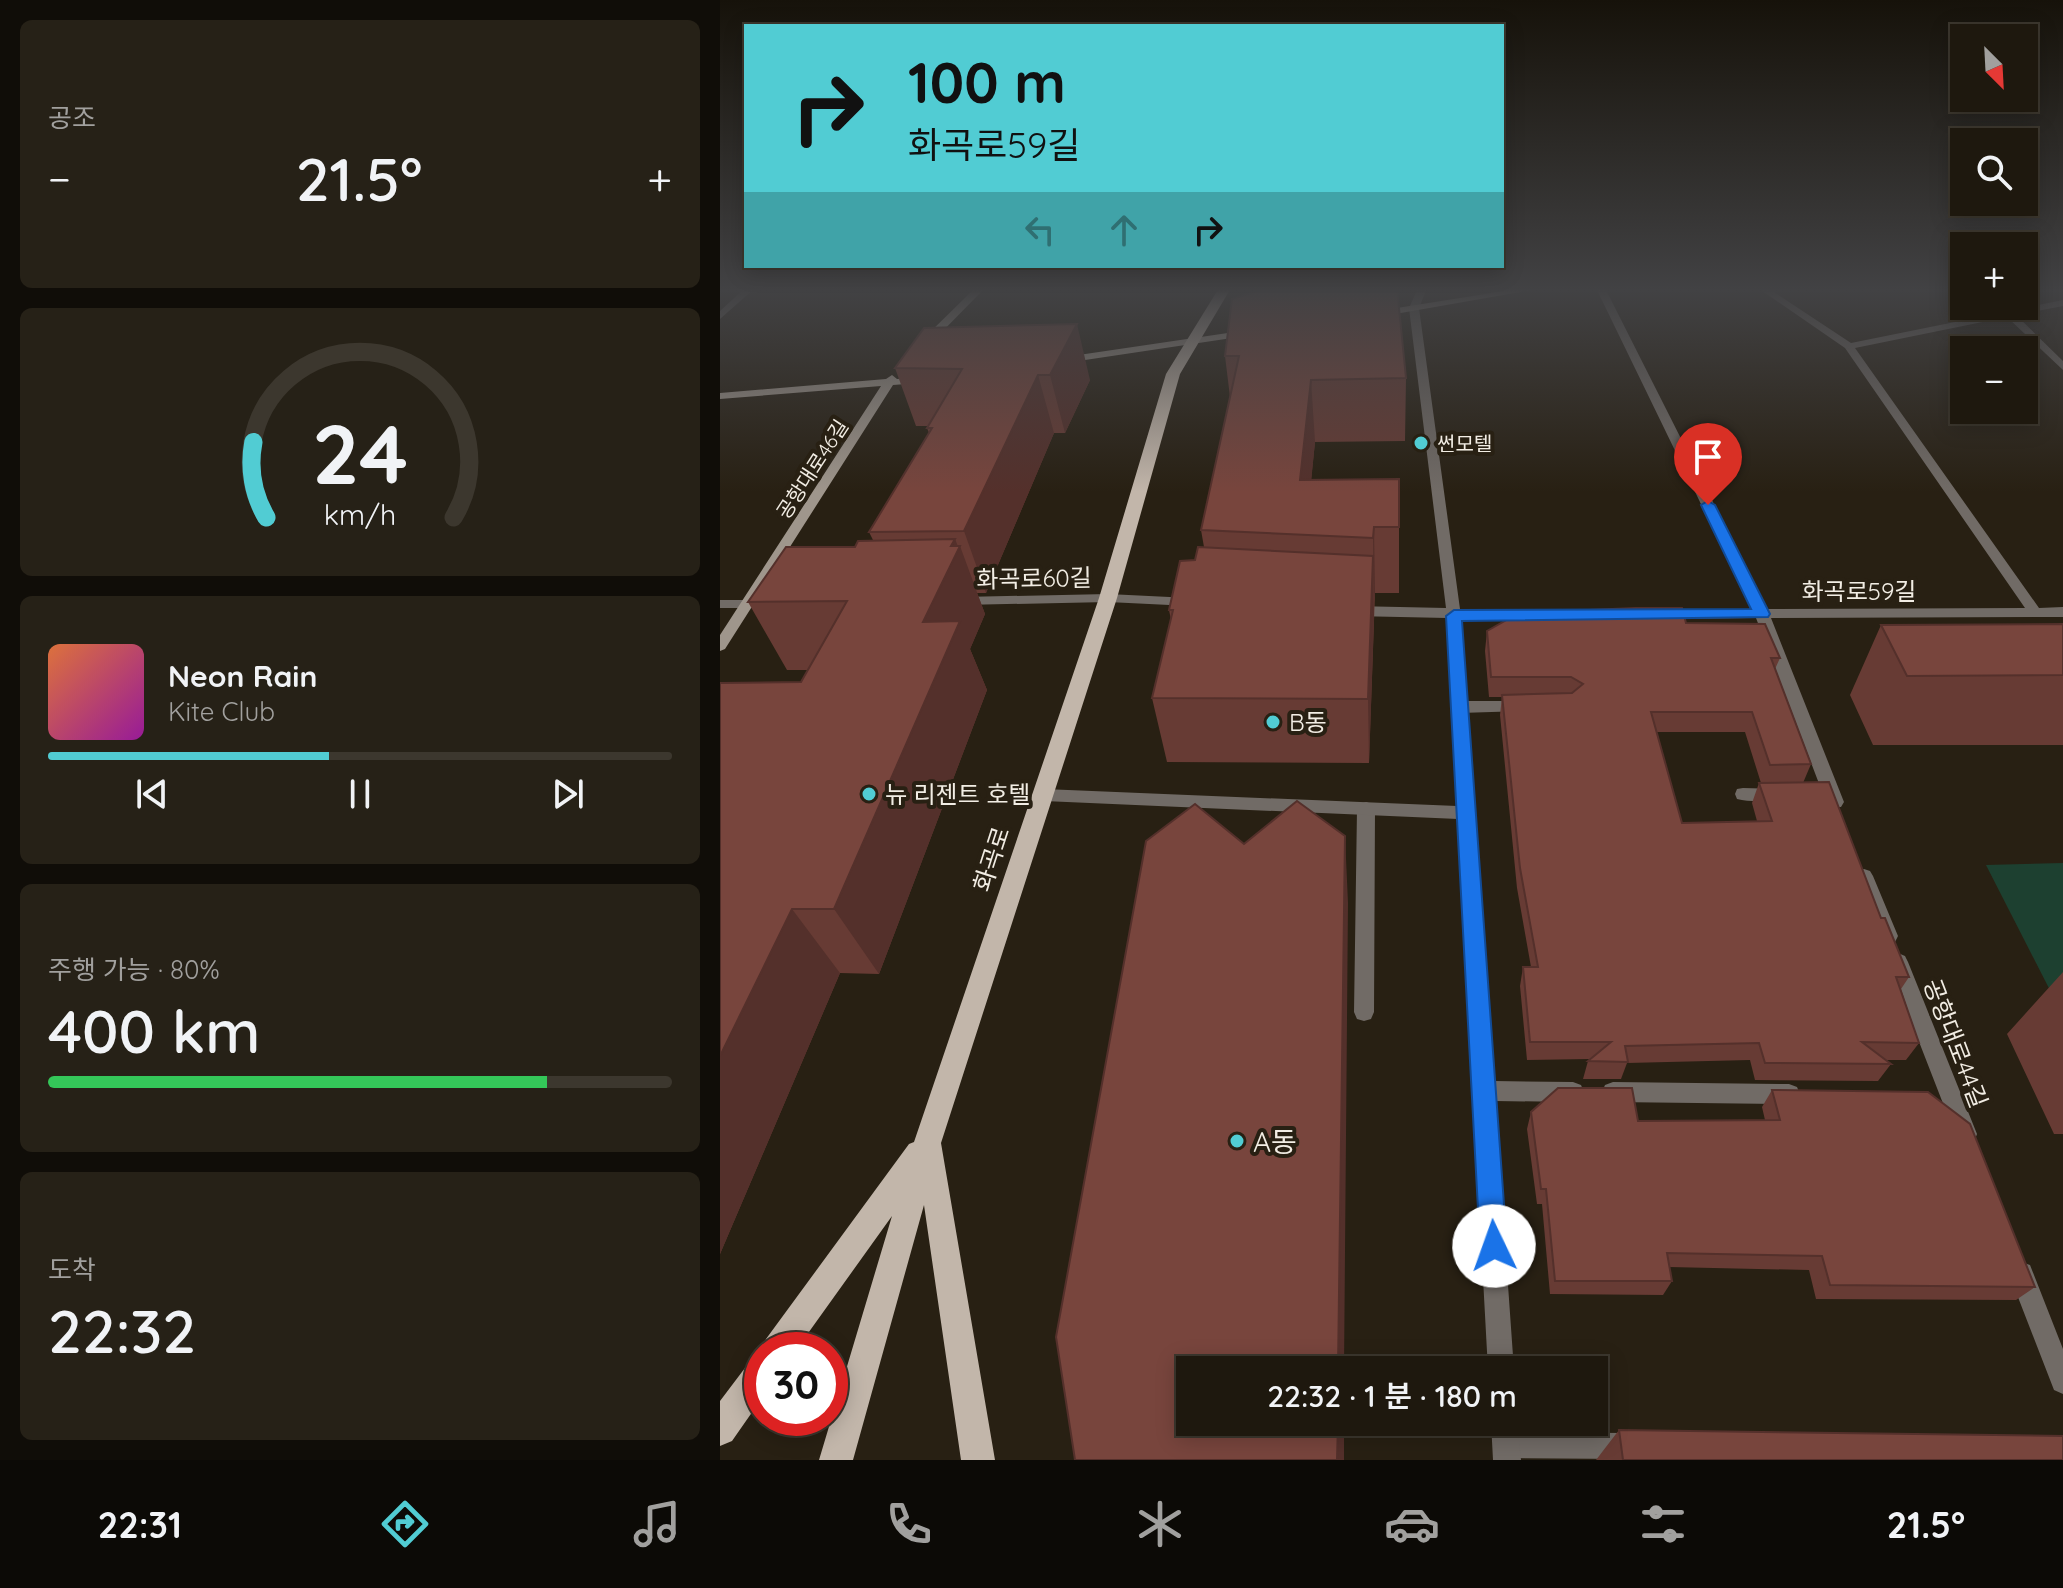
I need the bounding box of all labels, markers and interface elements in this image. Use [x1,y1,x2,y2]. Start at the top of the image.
north arrow [1950,24,2038,112]
map controls [1950,24,2038,424]
text: 100 m [908,47,1066,117]
icon: right [776,56,880,160]
text: 공조 [48,101,96,134]
text: 화곡로59길 [908,122,1080,167]
button: search [1950,128,2038,216]
text: 21.5° [296,141,422,216]
text: − [48,151,71,206]
text: + [647,151,672,206]
icon: left [1018,208,1062,252]
icon: ahead [1102,208,1146,252]
icon: right [1186,208,1230,252]
button: + [1950,232,2038,320]
button: − [1950,336,2038,424]
text: 24 [312,401,408,505]
street label: 공항대로46길 [771,415,853,523]
pin [1674,423,1742,505]
place label: 썬모텔 [1437,431,1492,456]
marker: 썬모텔 [1412,434,1430,452]
icon: arrive [1686,435,1730,479]
text: km/h [324,496,396,532]
street label: 화곡로60길 [976,562,1092,594]
street label: 화곡로59길 [1802,576,1916,606]
text: Neon Rain [168,657,317,695]
text: Kite Club [168,695,275,728]
place label: B동 [1289,707,1327,737]
marker: B동 [1264,713,1282,731]
icon: previous [130,772,174,816]
icon: pause [338,772,382,816]
icon: next [546,772,590,816]
place label: 뉴 리젠트 호텔 [885,779,1031,809]
marker: 뉴 리젠트 호텔 [860,785,878,803]
street label: 화곡로 [966,823,1016,895]
text: 주행 가능 · 80% [48,953,220,986]
street label: 공항대로44길 [1918,974,1994,1112]
text: 400 km [48,993,260,1068]
place label: A동 [1253,1124,1297,1159]
marker: A동 [1228,1132,1246,1150]
position arrow [1452,1204,1536,1288]
text: 도착 [48,1253,96,1286]
text: 22:32 [48,1293,196,1368]
speed limit sign: 30 [744,1332,848,1436]
text: 22:32 · 1 분 · 180 m [1267,1377,1517,1415]
icon: directions [377,1496,433,1552]
icon: music [629,1496,685,1552]
icon: phone [881,1496,937,1552]
icon: climate [1132,1496,1188,1552]
icon: car [1384,1496,1440,1552]
icon: filters [1635,1496,1691,1552]
text: 22:31 [98,1502,182,1547]
text: 21.5° [1887,1502,1965,1547]

